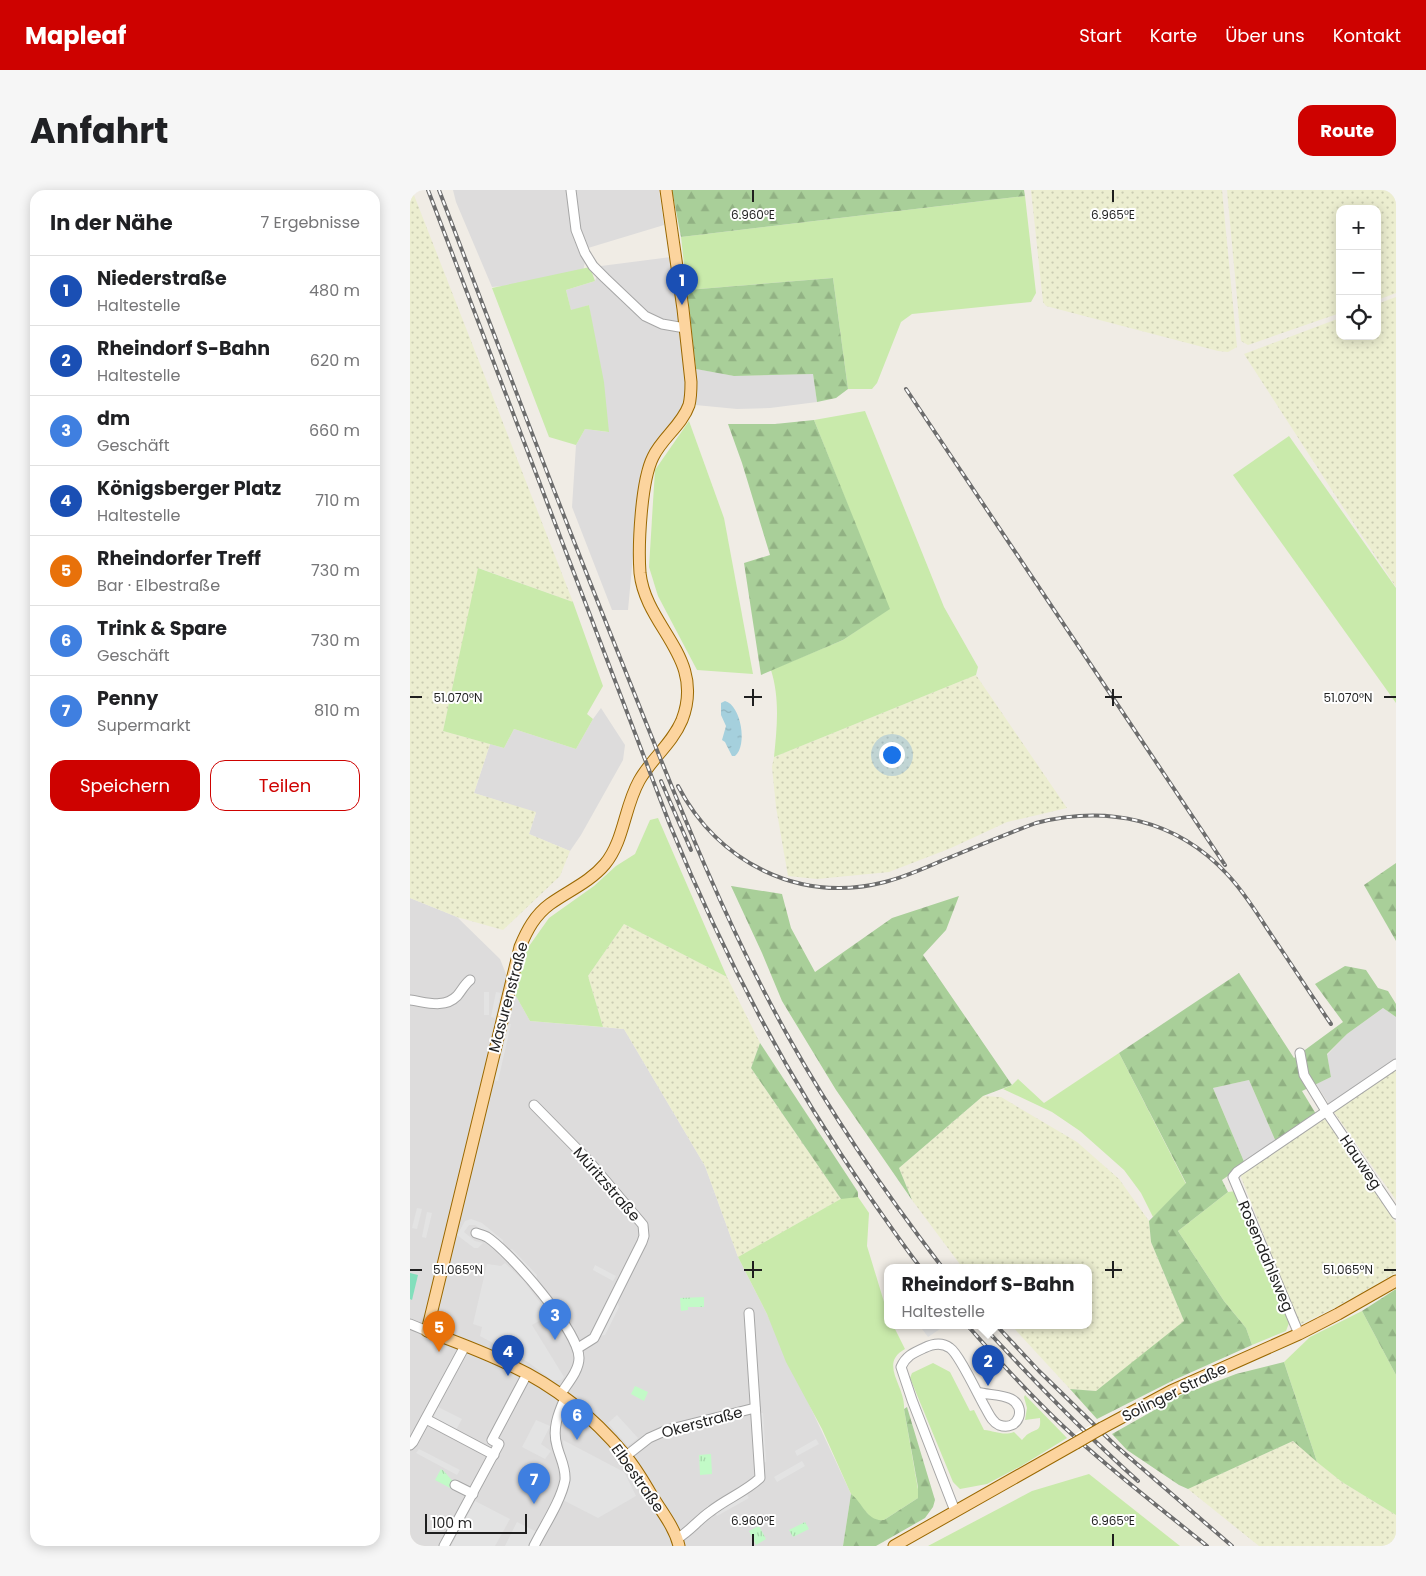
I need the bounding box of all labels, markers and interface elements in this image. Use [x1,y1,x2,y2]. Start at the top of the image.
text: Mapleaf [25,19,126,52]
text: Start [1079,23,1122,48]
text: Karte [1150,23,1197,48]
text: Über uns [1225,23,1305,48]
text: Kontakt [1333,23,1401,48]
button: Route [1298,105,1396,156]
text: Anfahrt [30,106,169,155]
map controls [1336,205,1381,340]
button: + [1336,205,1381,250]
text: 6.960°E [731,206,775,223]
text: 6.965°E [1091,206,1135,223]
text: In der Nähe [50,208,173,237]
text: 7 Ergebnisse [260,211,360,234]
button: − [1336,250,1381,295]
pin: 1 [666,264,698,305]
text: Niederstraße [97,265,227,292]
text: 1 [63,279,69,302]
text: 480 m [309,279,360,302]
text: Haltestelle [97,294,180,317]
button: locate [1336,295,1381,340]
text: Rheindorf S-Bahn [97,335,270,362]
text: 2 [61,349,71,372]
text: 620 m [310,349,360,372]
text: Haltestelle [97,364,180,387]
text: dm [97,405,130,432]
text: 3 [61,419,71,442]
text: 660 m [309,419,360,442]
text: Geschäft [97,434,170,457]
text: Königsberger Platz [97,475,281,502]
text: 4 [61,489,71,512]
text: 710 m [315,489,360,512]
text: Haltestelle [97,504,180,527]
text: Rheindorfer Treff [97,545,261,572]
text: 5 [61,559,71,582]
text: 730 m [311,559,360,582]
text: Bar · Elbestraße [97,574,220,597]
text: Trink & Spare [97,615,227,642]
text: 6 [61,629,71,652]
text: 730 m [311,629,360,652]
text: Geschäft [97,644,170,667]
text: Penny [97,685,158,712]
text: 51.070°N [434,689,482,706]
text: 51.070°N [1324,689,1372,706]
text: 7 [62,699,70,722]
text: 810 m [314,699,360,722]
text: Supermarkt [97,714,191,737]
your location [879,742,905,768]
button: Speichern [50,760,200,811]
button: Teilen [210,760,360,811]
street label: Masurenstraße [483,939,533,1055]
street label: Hauweg [1335,1130,1387,1194]
street label: Müritzstraße [569,1142,645,1226]
street label: Rosendahlsweg [1233,1197,1299,1315]
text: 51.065°N [433,1261,483,1278]
text: 51.065°N [1323,1261,1373,1278]
popup [884,1264,1092,1329]
text: Rheindorf S-Bahn [901,1271,1075,1298]
pin: 3 [539,1299,571,1340]
text: Haltestelle [901,1300,985,1323]
pin: 5 [423,1311,455,1352]
pin: 4 [492,1335,524,1376]
pin: 2 [972,1345,1004,1386]
street label: Solinger Straße [1118,1358,1230,1426]
pin: 6 [561,1399,593,1440]
street label: Okerstraße [659,1401,745,1443]
street label: Elbestraße [607,1439,669,1517]
pin: 7 [518,1463,550,1504]
scale bar [425,1511,528,1534]
text: 6.960°E [731,1512,775,1529]
text: 6.965°E [1091,1512,1135,1529]
text: 100 m [432,1513,472,1533]

